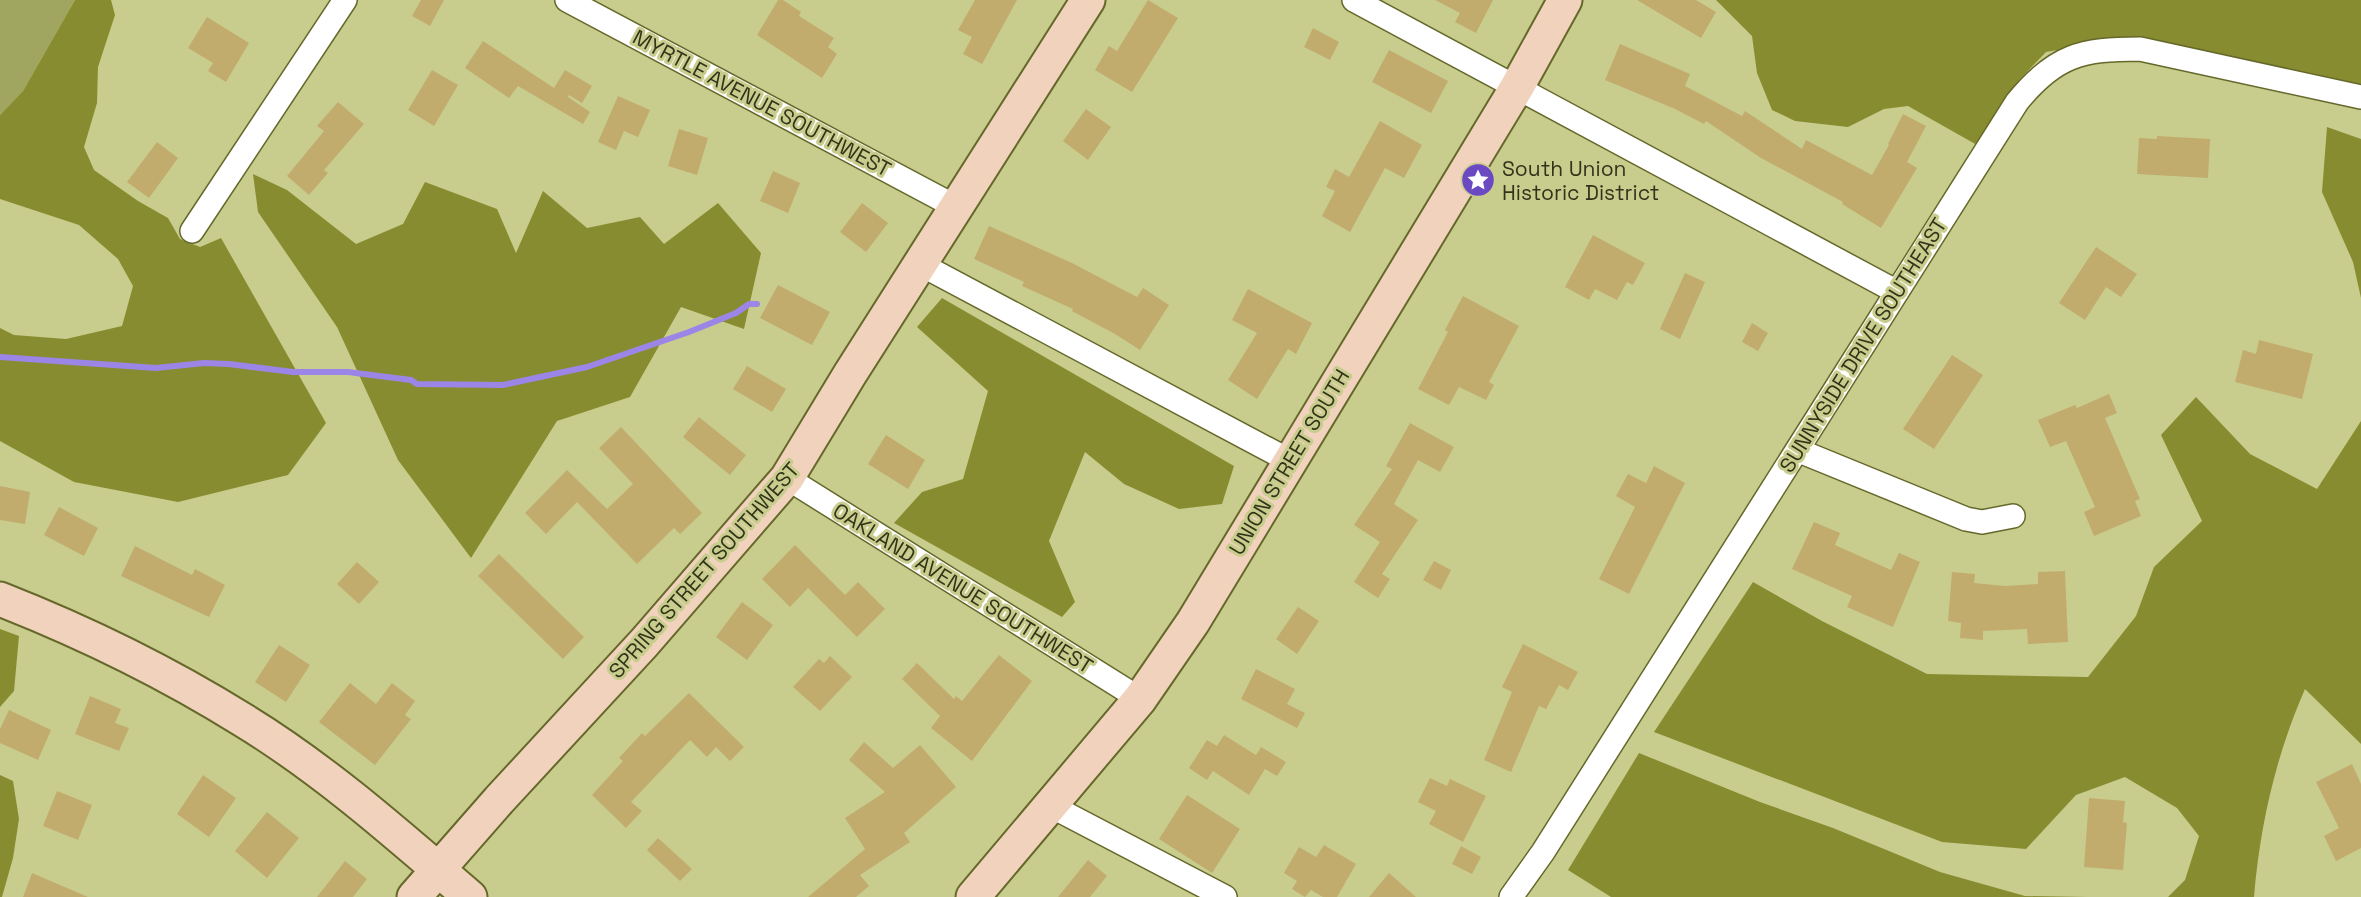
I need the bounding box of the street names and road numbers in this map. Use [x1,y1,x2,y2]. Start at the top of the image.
street label: MYRTLE AVENUE SOUTHWEST [628,23,896,183]
street label: SUNNYSIDE DRIVE SOUTHEAST [1773,213,1953,477]
street label: UNION STREET SOUTH [1223,364,1355,560]
street label: SPRING STREET SOUTHWEST [603,456,805,684]
street label: OAKLAND AVENUE SOUTHWEST [828,497,1098,679]

